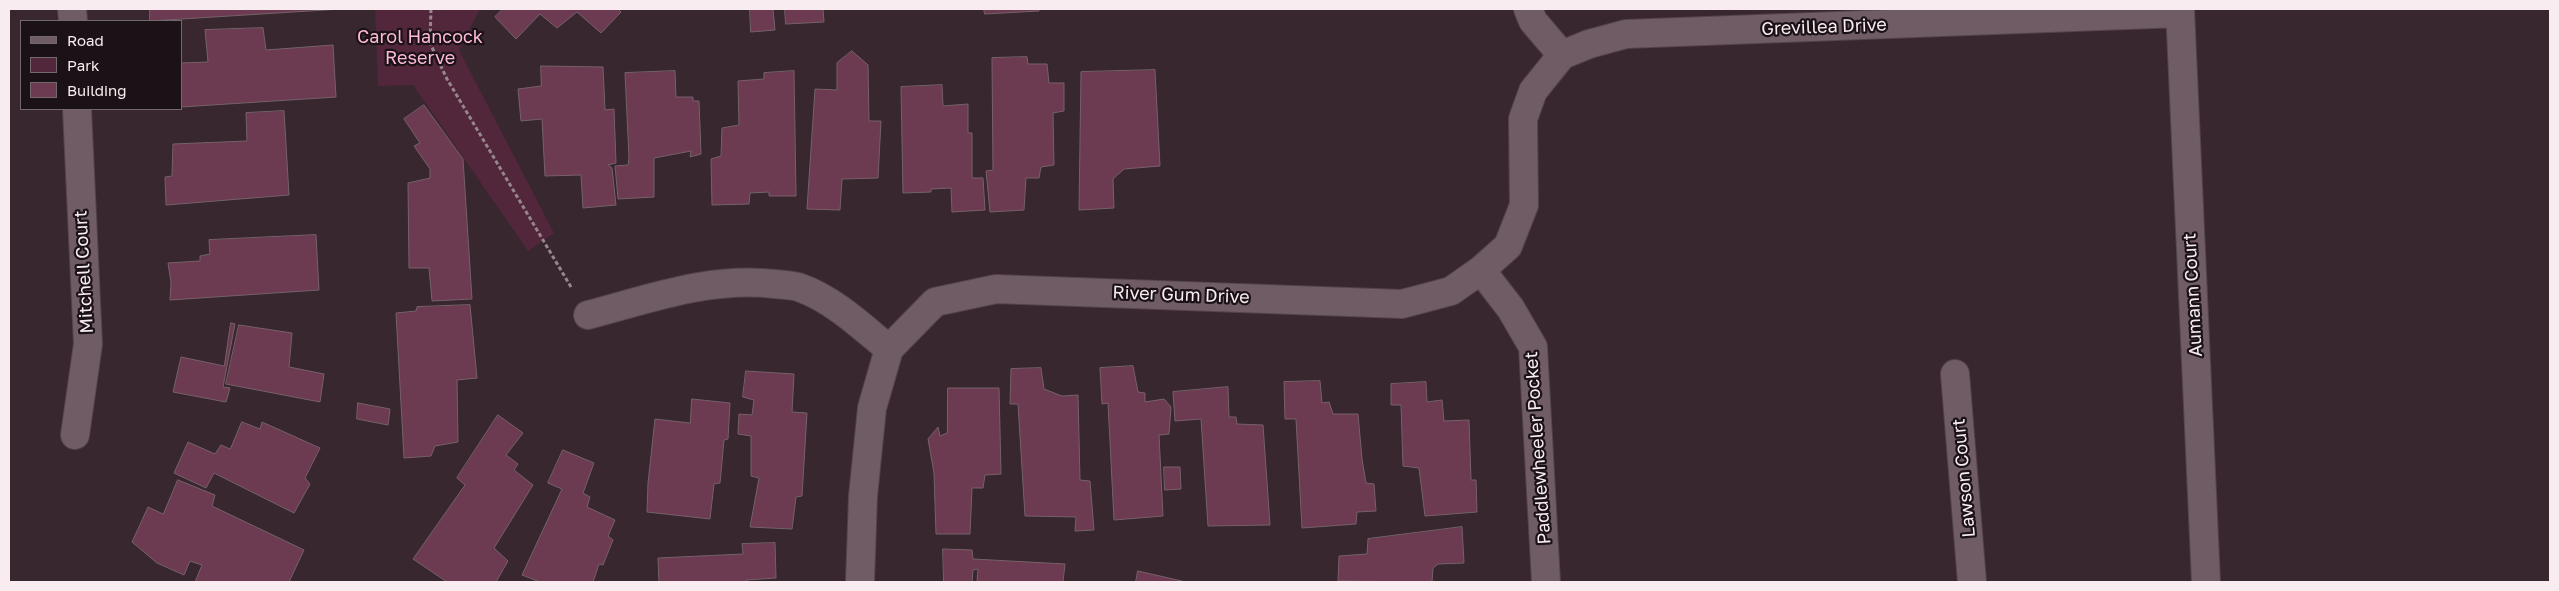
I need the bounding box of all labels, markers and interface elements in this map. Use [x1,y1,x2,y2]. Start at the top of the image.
street label: Grevillea Drive [1761,14,1887,40]
legend [20,20,182,110]
park label: Carol Hancock Reserve [357,26,483,68]
text: Road [67,31,104,49]
text: Park [67,56,99,74]
text: Building [67,81,127,99]
street label: Mitchell Court [70,210,98,334]
street label: Aumann Court [2179,233,2207,357]
street label: River Gum Drive [1112,282,1250,308]
street label: Paddlewheeler Pocket [1520,351,1556,545]
street label: Lawson Court [1948,418,1980,538]

